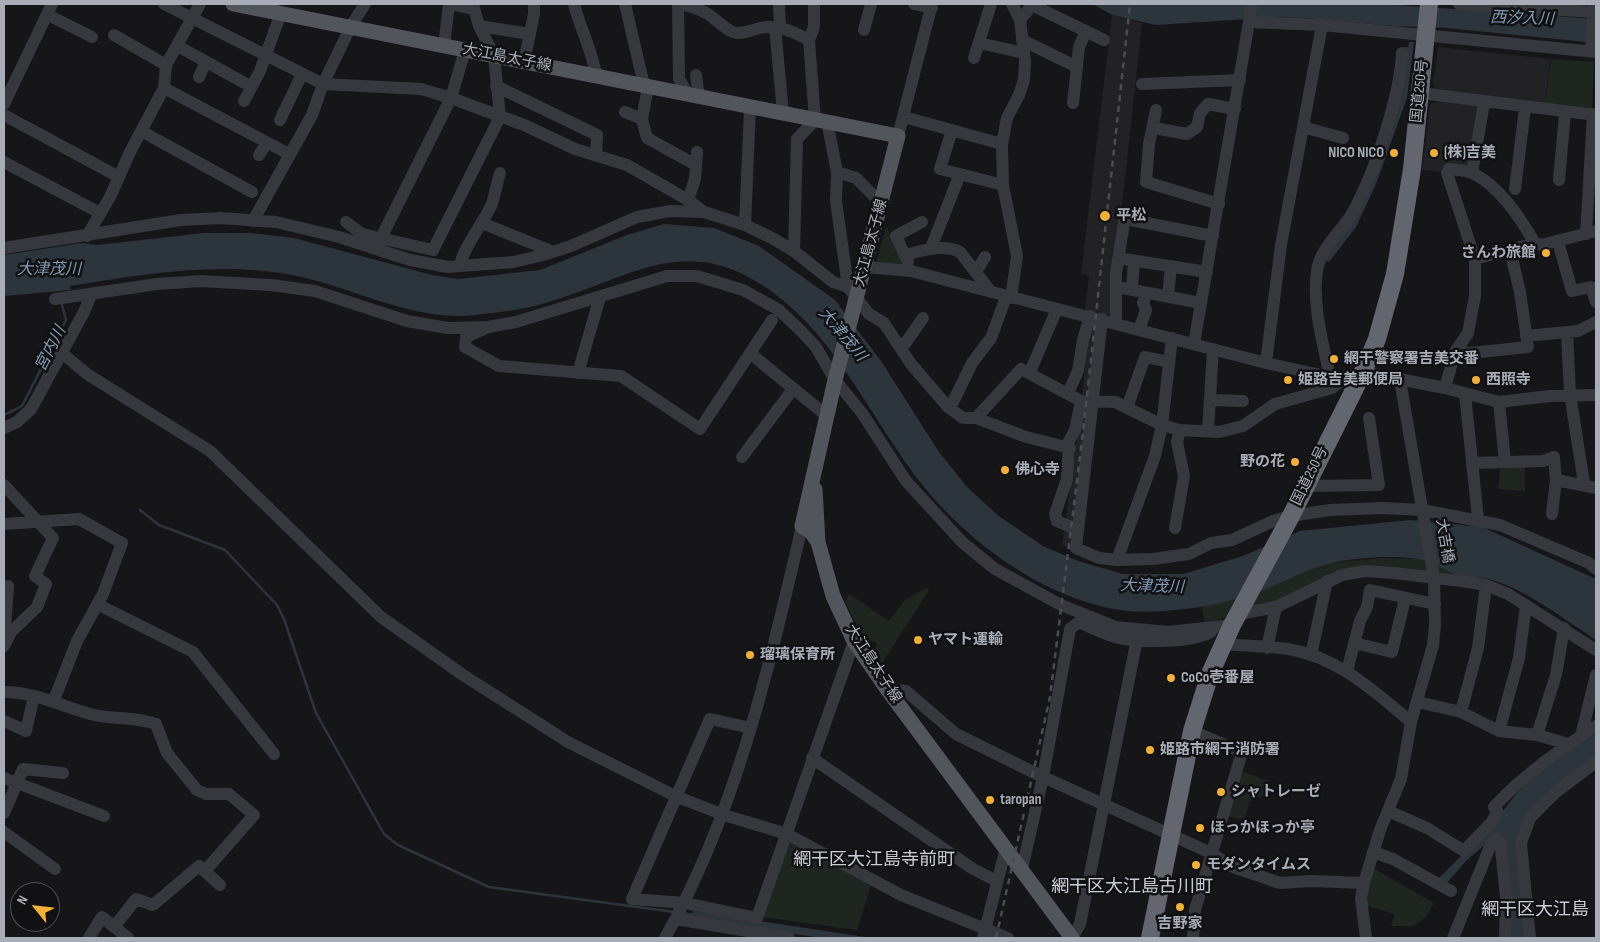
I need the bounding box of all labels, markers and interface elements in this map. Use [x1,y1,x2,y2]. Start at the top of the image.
water label: 西汐入川 [1490,8,1554,30]
street label: 大江島太子線 [461,41,553,75]
street label: 国道250号 [1408,58,1432,124]
place label: NICO NICO [1328,144,1384,162]
place label: (株)吉美 [1444,144,1496,162]
marker: NICO NICO [1388,147,1400,159]
marker: (株)吉美 [1428,147,1440,159]
street label: 大江島太子線 [851,197,891,289]
place label: 平松 [1116,207,1146,225]
marker: 平松 [1098,209,1112,223]
place label: さんわ旅館 [1461,244,1536,262]
marker: さんわ旅館 [1540,247,1552,259]
water label: 大津茂川 [17,260,81,280]
water label: 大津茂川 [814,304,870,366]
water label: 宮内川 [32,323,70,375]
place label: 網干警察署吉美交番 [1344,350,1479,368]
marker: 網干警察署吉美交番 [1328,353,1340,365]
place label: 姫路吉美郵便局 [1298,371,1403,389]
place label: 西照寺 [1486,371,1531,389]
marker: 姫路吉美郵便局 [1282,374,1294,386]
marker: 西照寺 [1470,374,1482,386]
street label: 国道250号 [1288,443,1332,509]
place label: 野の花 [1240,453,1285,471]
marker: 野の花 [1289,456,1301,468]
place label: 佛心寺 [1015,461,1060,479]
marker: 佛心寺 [999,464,1011,476]
street label: 大吉橋 [1431,517,1457,565]
water label: 大津茂川 [1120,576,1184,598]
street label: 大江島太子線 [841,621,905,707]
place label: ヤマト運輸 [928,631,1003,649]
marker: ヤマト運輸 [912,634,924,646]
place label: 瑠璃保育所 [760,646,835,664]
marker: 瑠璃保育所 [744,649,756,661]
place label: CoCo壱番屋 [1181,669,1254,687]
marker: CoCo壱番屋 [1165,672,1177,684]
place label: 姫路市網干消防署 [1160,741,1280,759]
marker: 姫路市網干消防署 [1144,744,1156,756]
place label: シャトレーゼ [1231,783,1321,801]
marker: シャトレーゼ [1215,786,1227,798]
place label: taropan [1000,791,1041,809]
marker: taropan [984,794,996,806]
place label: ほっかほっか亭 [1210,819,1315,837]
marker: ほっかほっか亭 [1194,822,1206,834]
district label: 網干区大江島寺前町 [793,849,955,871]
place label: モダンタイムス [1206,856,1311,874]
marker: モダンタイムス [1190,859,1202,871]
district label: 網干区大江島古川町 [1051,876,1213,898]
north arrow [10,882,60,932]
text: N [13,893,32,907]
district label: 網干区大江島 [1481,899,1589,921]
marker: 吉野家 [1174,901,1186,913]
place label: 吉野家 [1158,915,1202,933]

